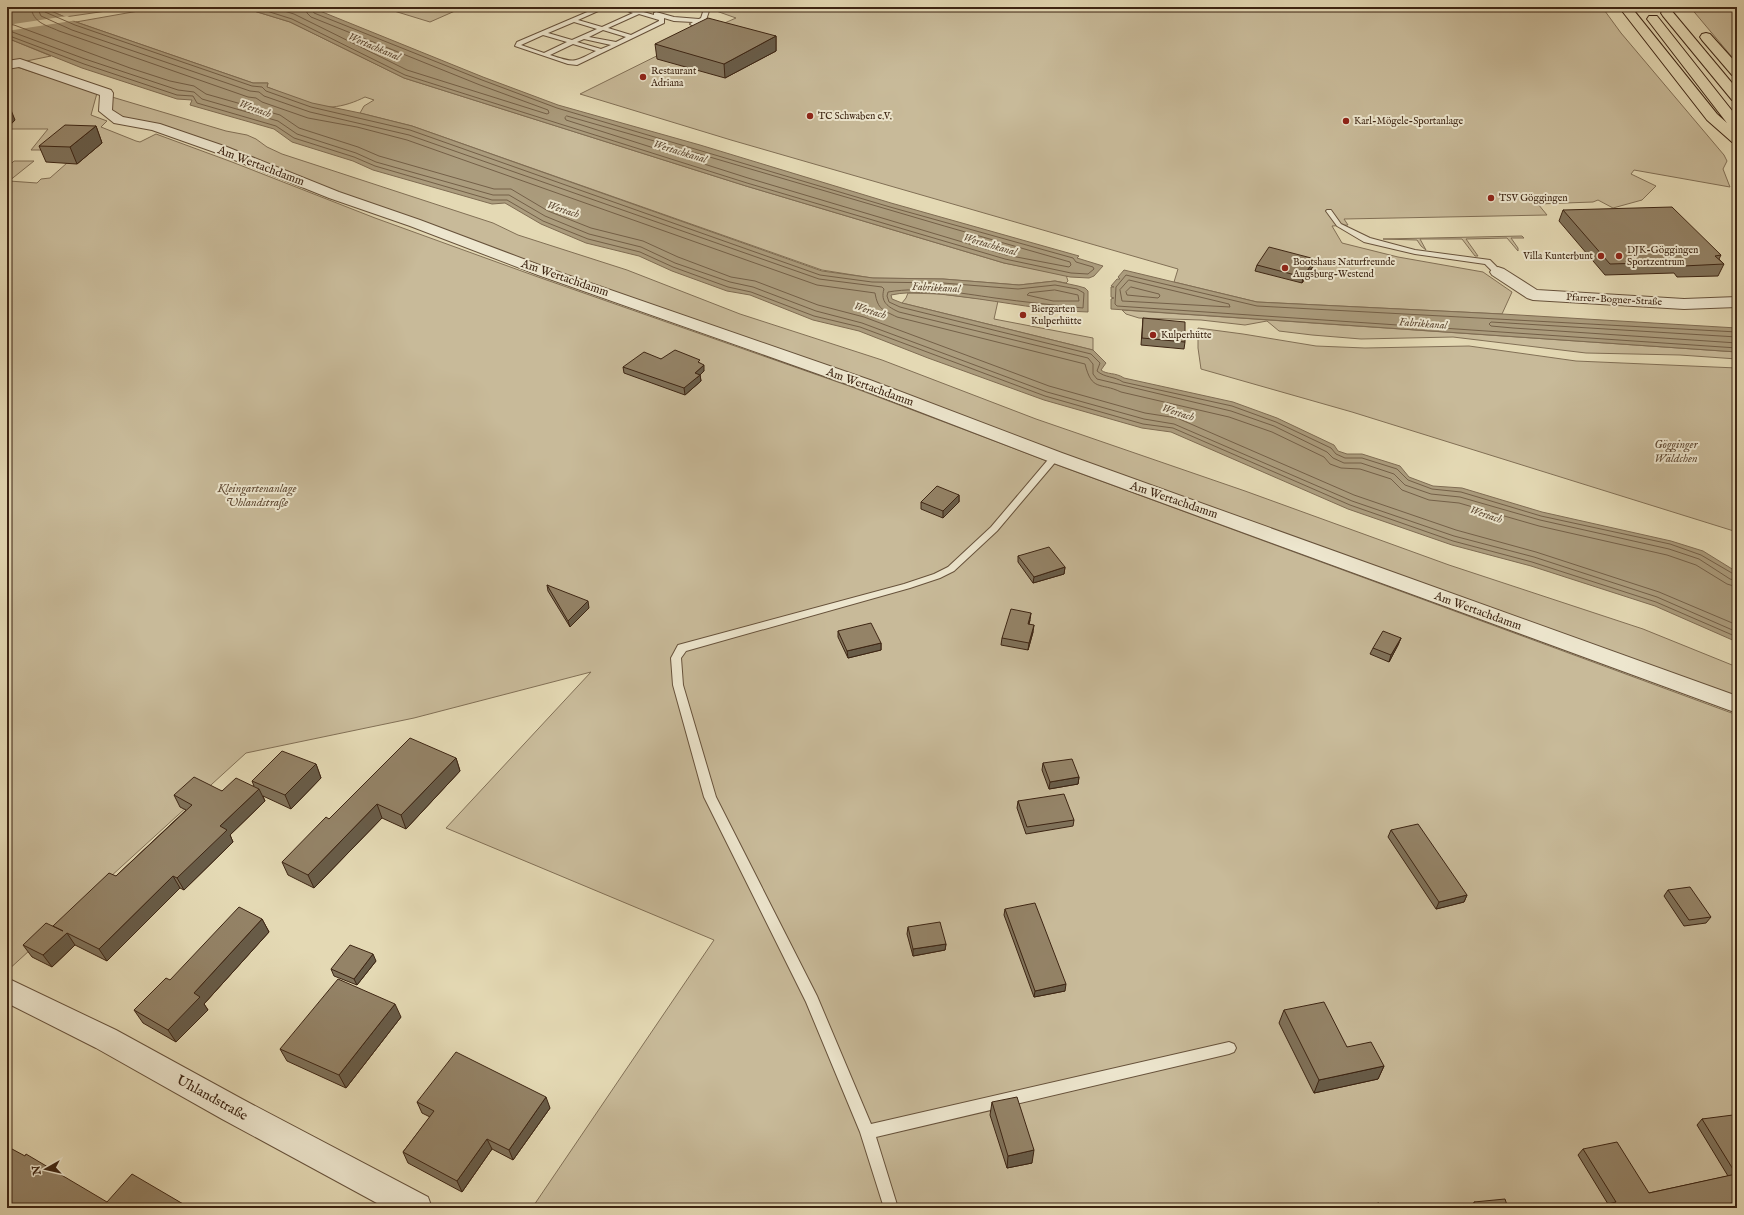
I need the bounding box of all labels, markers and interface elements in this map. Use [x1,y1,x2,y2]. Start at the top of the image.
water label: Wertachkanal [346,30,403,65]
place label: Restaurant Adriana [650,65,697,90]
marker: Restaurant Adriana [638,72,648,82]
water label: Wertach [237,97,273,121]
place label: TC Schwaben e.V. [818,110,892,123]
marker: TC Schwaben e.V. [805,111,815,121]
place label: Karl-Mögele-Sportanlage [1354,115,1463,128]
marker: Karl-Mögele-Sportanlage [1341,116,1351,126]
water label: Wertachkanal [652,137,710,167]
street label: Am Wertachdamm [215,142,306,189]
place label: TSV Göggingen [1499,192,1568,205]
marker: TSV Göggingen [1486,193,1496,203]
water label: Wertach [545,198,581,222]
water label: Wertachkanal [962,231,1020,260]
place label: DJK-Göggingen Sportzentrum [1627,244,1699,269]
place label: Villa Kunterbunt [1522,250,1594,263]
marker: Villa Kunterbunt [1596,251,1606,261]
marker: DJK-Göggingen Sportzentrum [1614,251,1624,261]
street label: Am Wertachdamm [518,256,611,300]
place label: Bootshaus Naturfreunde Augsburg-Westend [1292,256,1396,281]
marker: Bootshaus Naturfreunde Augsburg-Westend [1280,263,1290,273]
water label: Fabrikkanal [912,280,962,296]
street label: Pfarrer-Bogner-Straße [1566,291,1663,309]
water label: Wertach [852,299,888,323]
place label: Biergarten Kulperhütte [1031,303,1082,328]
marker: Biergarten Kulperhütte [1018,310,1028,320]
water label: Fabrikkanal [1398,315,1449,333]
place label: Kulperhütte [1161,329,1212,342]
marker: Kulperhütte [1148,330,1158,340]
street label: Am Wertachdamm [823,364,916,410]
water label: Wertach [1160,401,1196,425]
park label: Gögginger Wäldchen [1654,437,1699,466]
street label: Am Wertachdamm [1127,478,1220,522]
park label: Kleingartenanlage Uhlandstraße [217,481,296,510]
water label: Wertach [1468,503,1504,527]
street label: Am Wertachdamm [1431,588,1524,634]
street label: Uhlandstraße [173,1071,251,1125]
north arrow [26,1149,66,1189]
text: N [29,1164,45,1177]

